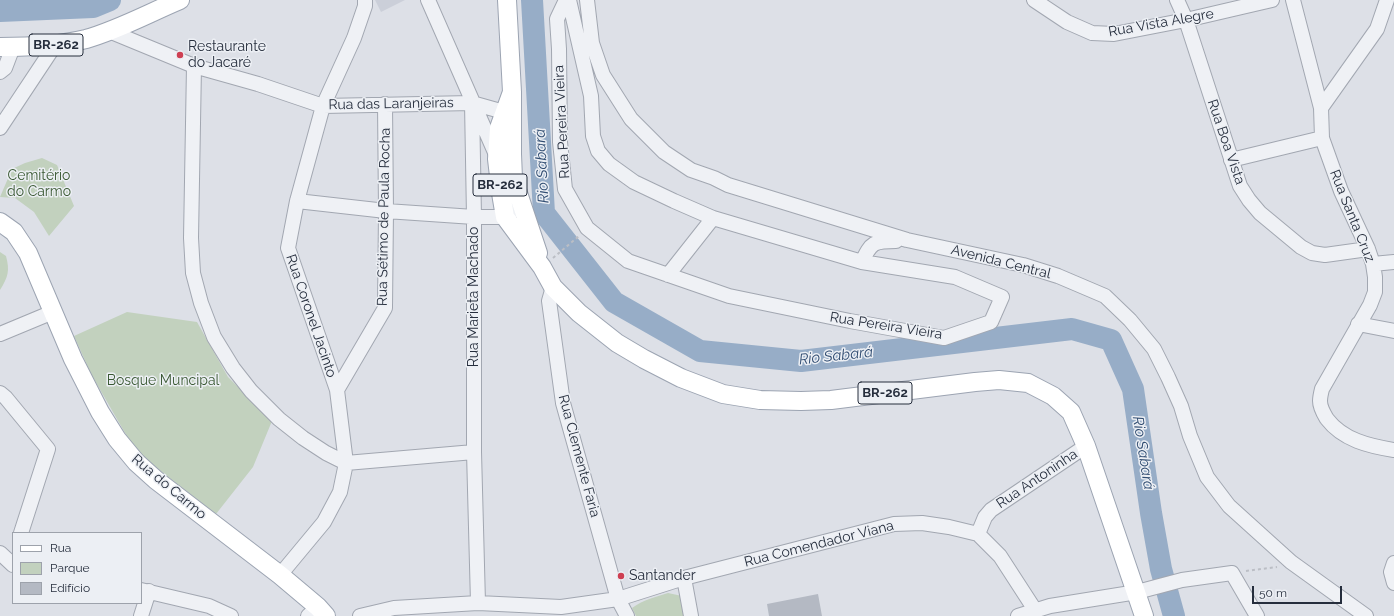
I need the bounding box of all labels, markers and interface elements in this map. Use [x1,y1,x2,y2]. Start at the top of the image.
street label: Rua Vista Alegre [1107,5,1215,41]
road number: BR-262 [29,34,83,56]
place label: Restaurante do Jacaré [188,39,266,72]
marker: Restaurante do Jacaré [175,50,185,60]
street label: Rua Pereira Vieira [551,65,573,179]
street label: Rua das Laranjeiras [328,95,454,113]
street label: Rua Boa Vista [1204,97,1248,187]
street label: Rua Sétimo de Paula Rocha [374,128,394,306]
water label: Rio Sabará [531,128,553,204]
street label: Rua Santa Cruz [1326,167,1378,265]
park label: Cemitério do Carmo [7,168,71,200]
road number: BR-262 [473,174,527,196]
street label: Rua Marieta Machado [466,227,482,367]
street label: Avenida Central [949,241,1053,283]
street label: Rua Coronel Jacinto [282,252,340,380]
street label: Rua Pereira Vieira [829,309,943,343]
water label: Rio Sabará [798,343,874,369]
park label: Bosque Muncipal [107,373,219,389]
road number: BR-262 [858,382,912,404]
street label: Rua Clemente Faria [555,393,603,519]
water label: Rio Sabará [1128,415,1158,491]
street label: Rua Antoninha [993,446,1081,512]
street label: Rua do Carmo [128,451,210,523]
street label: Rua Comendador Viana [742,517,896,571]
legend [12,532,142,604]
text: Rua [50,541,71,555]
text: Parque [50,561,90,575]
place label: Santander [629,568,696,584]
marker: Santander [616,571,626,581]
scale bar [1254,578,1344,604]
text: Edifício [50,581,90,595]
text: 50 m [1259,586,1287,600]

